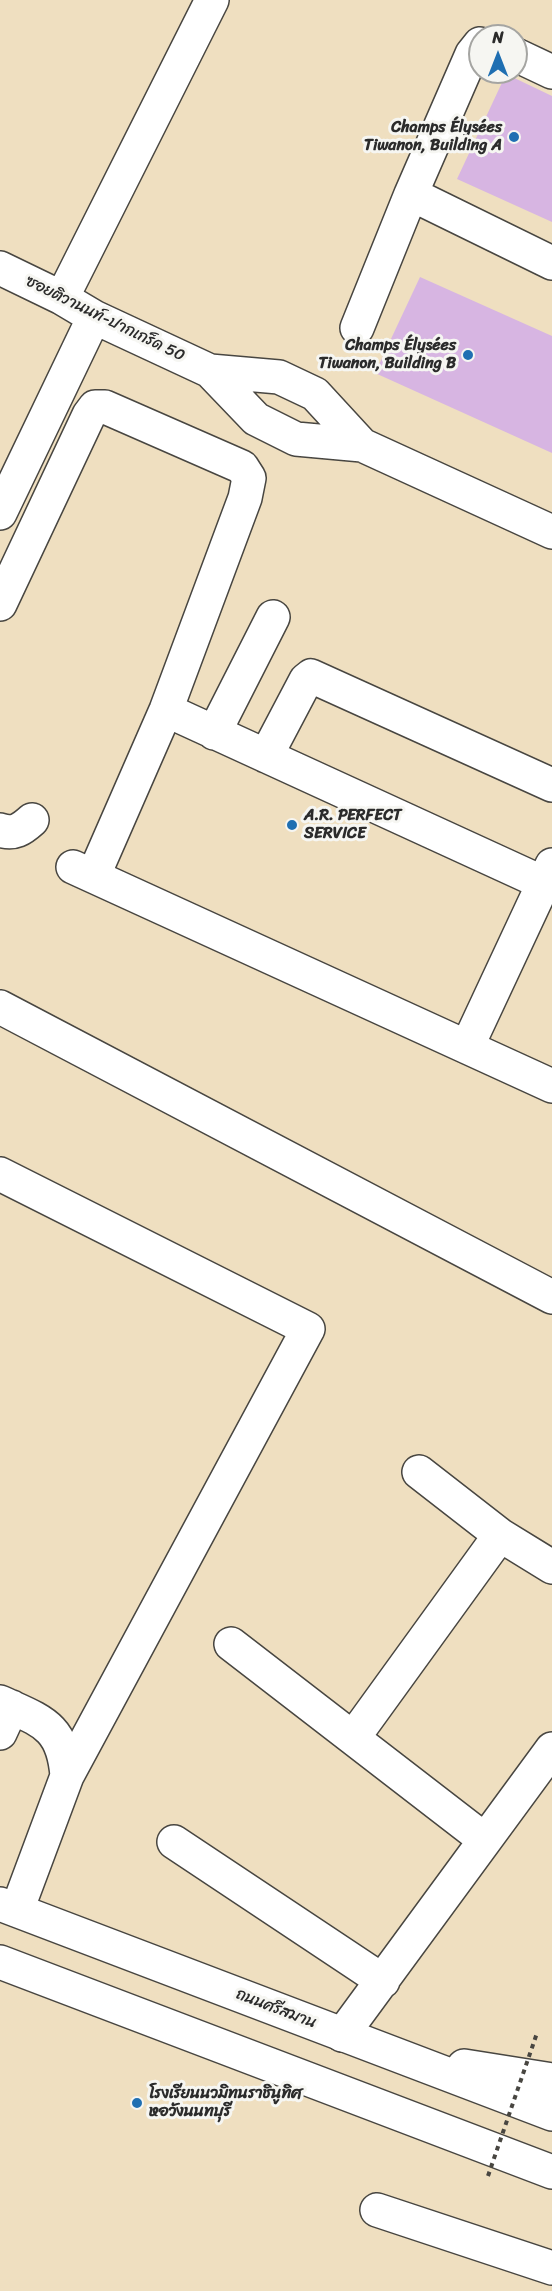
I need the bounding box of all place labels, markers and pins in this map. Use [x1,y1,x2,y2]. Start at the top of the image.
place label: Champs Élysées Tiwanon, Building A [364,118,502,156]
marker: Champs Élysées Tiwanon, Building A [507,130,521,144]
place label: Champs Élysées Tiwanon, Building B [318,336,456,374]
marker: Champs Élysées Tiwanon, Building B [461,348,475,362]
place label: A.R. PERFECT SERVICE [304,806,402,844]
marker: A.R. PERFECT SERVICE [285,818,299,832]
place label: โรงเรียนนวมิทนราชินูทิศ หอวังนนทบุรี [149,2084,302,2122]
marker: โรงเรียนนวมิทนราชินูทิศ หอวังนนทบุรี [130,2096,144,2110]

